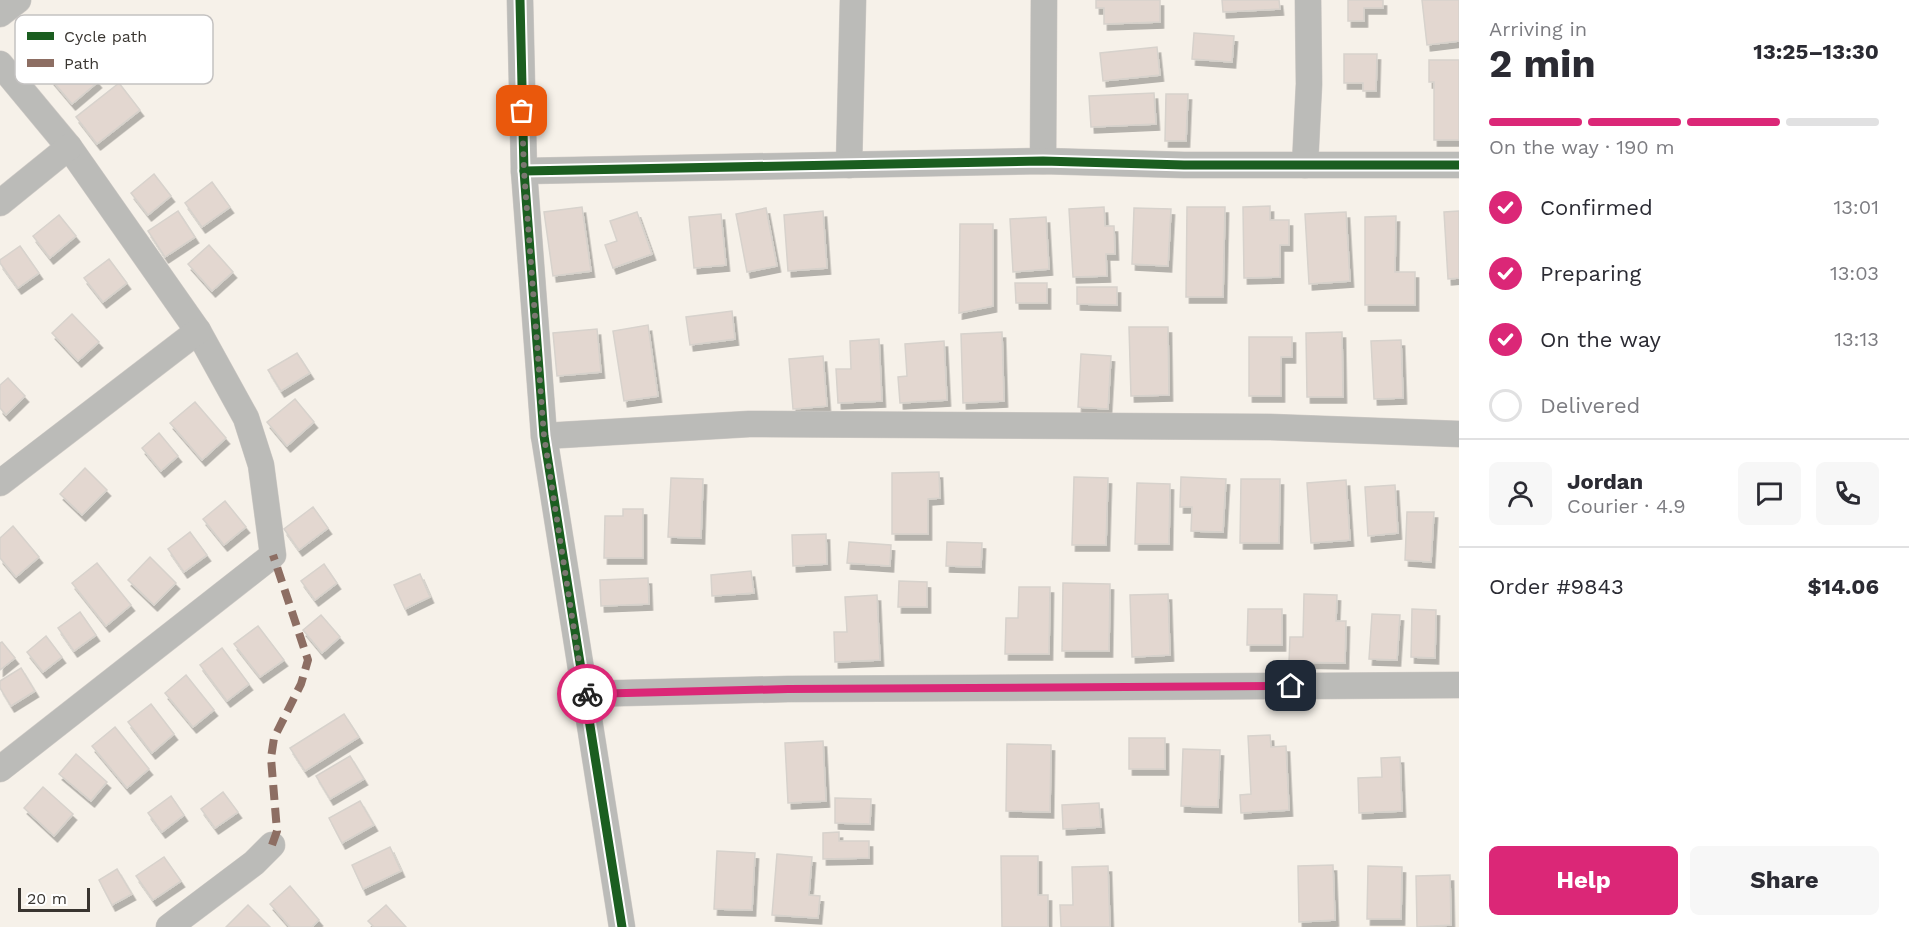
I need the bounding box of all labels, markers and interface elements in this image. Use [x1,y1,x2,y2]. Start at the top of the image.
legend [15,15,213,84]
text: Arriving in [1489,17,1587,41]
text: Cycle path [64,27,147,46]
text: 13:25–13:30 [1753,39,1879,64]
text: 2 min [1489,41,1596,86]
text: Path [64,54,99,73]
pin [496,85,547,136]
icon: bag [505,94,538,127]
text: On the way · 190 m [1489,135,1675,159]
icon: check [1489,191,1522,224]
text: Confirmed [1540,195,1653,220]
text: 13:01 [1833,195,1879,219]
icon: check [1489,257,1522,290]
text: Preparing [1540,261,1641,286]
text: 13:03 [1830,261,1879,285]
icon: check [1489,323,1522,356]
text: On the way [1540,327,1661,352]
text: 13:13 [1834,327,1879,351]
text: Delivered [1540,393,1640,418]
button: person [1489,462,1552,525]
button: chat [1738,462,1801,525]
button: phone [1816,462,1879,525]
text: Jordan [1567,469,1643,494]
text: Courier · 4.9 [1567,494,1686,518]
text: Order #9843 [1489,574,1624,599]
text: $14.06 [1807,574,1879,599]
pin [1265,660,1316,711]
courier [557,664,617,724]
icon: home [1274,669,1307,702]
icon: bike [571,678,604,711]
button: Help [1489,846,1678,915]
button: Share [1690,846,1879,915]
scale bar [18,885,90,912]
text: 20 m [27,889,67,908]

